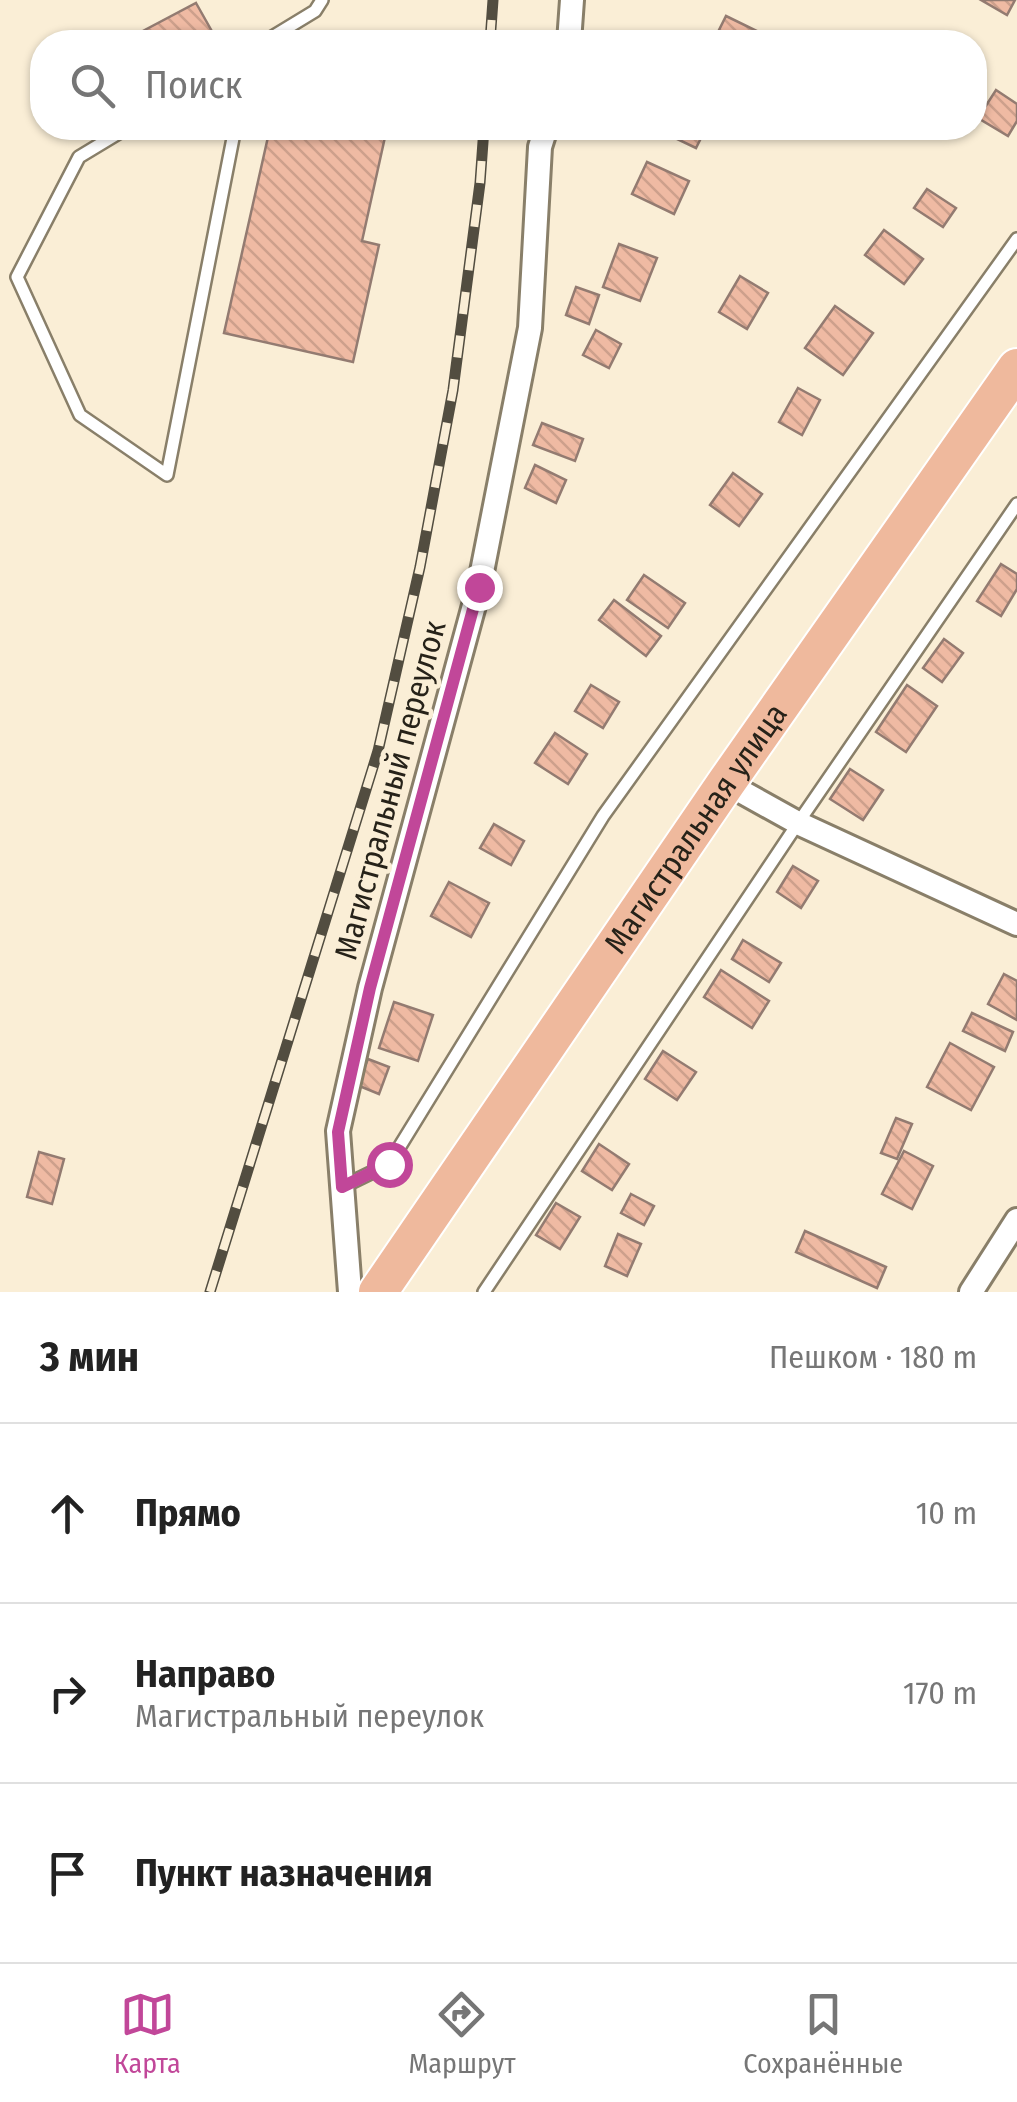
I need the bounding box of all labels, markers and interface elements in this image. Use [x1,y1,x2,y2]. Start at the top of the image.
search box [30,30,987,140]
icon: search [65,58,120,113]
text: Поиск [145,62,242,108]
route end [457,565,503,611]
street label: Магистральный переулок [326,616,454,964]
street label: Магистральная улица [596,696,795,960]
route start [367,1142,413,1188]
text: 3 мин [40,1332,139,1382]
text: Пешком · 180 m [769,1338,977,1376]
icon: ahead [40,1486,95,1541]
text: Прямо [135,1490,241,1536]
text: 10 m [916,1494,977,1532]
text: Направо [135,1651,275,1697]
icon: right [40,1666,95,1721]
text: 170 m [903,1674,977,1712]
text: Магистральный переулок [135,1697,484,1735]
icon: arrive [40,1846,95,1901]
text: Пункт назначения [135,1850,433,1896]
tab: Карта [114,1987,181,2080]
tab: Маршрут [408,1987,516,2080]
tab: Сохранённые [743,1987,903,2080]

